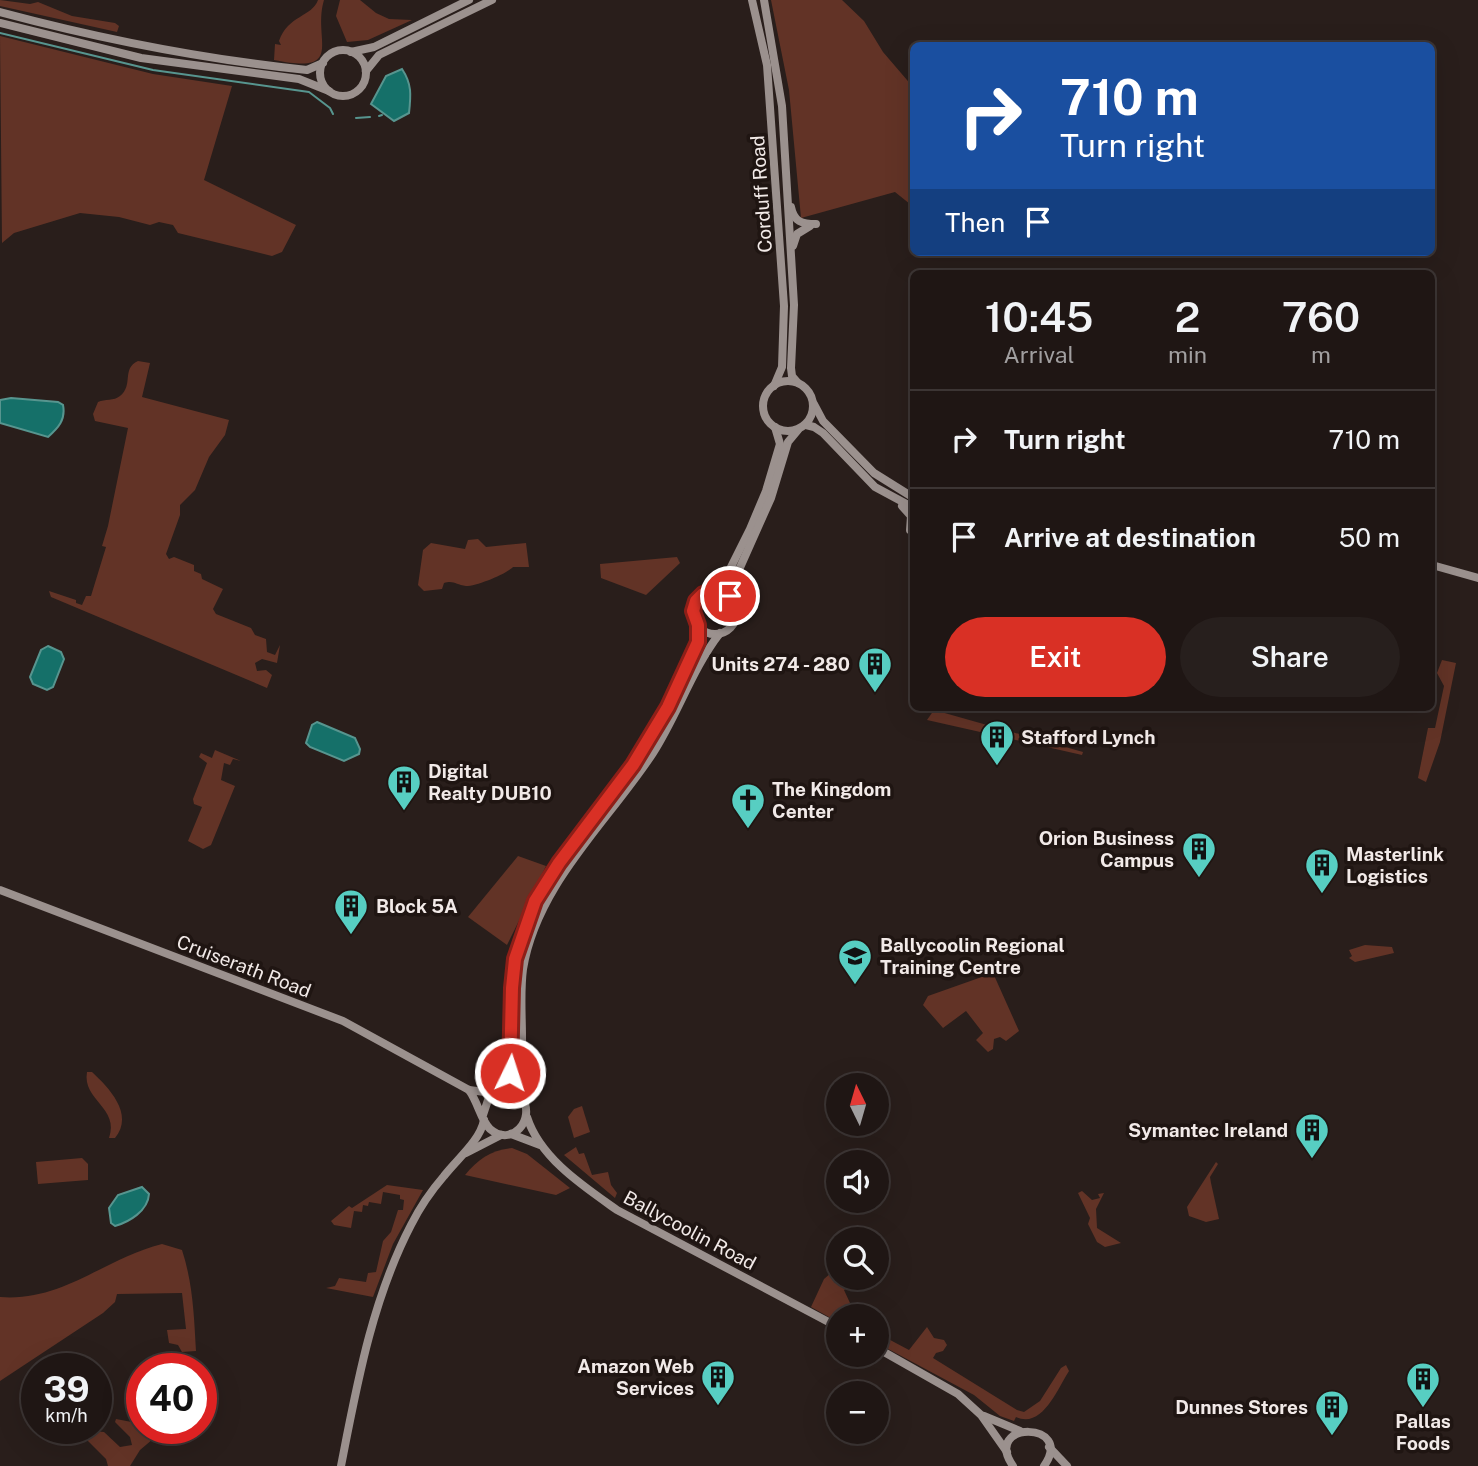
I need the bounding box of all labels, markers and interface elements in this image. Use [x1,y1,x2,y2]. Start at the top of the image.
text: 710 m [1060,68,1199,126]
icon: right [945,70,1036,161]
text: Turn right [1060,127,1205,164]
street label: Corduff Road [746,135,776,253]
icon: arrive [1019,203,1057,241]
text: Then [945,207,1005,238]
text: 10:45 [985,292,1093,341]
text: 2 [1175,292,1201,341]
text: 760 [1282,292,1360,341]
text: Arrival [1004,341,1075,368]
text: min [1168,341,1207,368]
text: m [1311,341,1331,368]
icon: right [945,420,983,458]
text: Turn right [1004,424,1126,455]
text: 710 m [1329,424,1400,455]
icon: arrive [945,518,983,556]
text: Arrive at destination [1004,522,1256,553]
text: 50 m [1339,522,1400,553]
pin [700,566,760,626]
icon: arrive [711,577,749,615]
button: Exit [945,617,1166,697]
button: Share [1180,617,1400,697]
building icon: Units 274 - 280 [856,645,894,694]
place label: Units 274 - 280 [711,653,850,675]
building icon: Stafford Lynch [978,718,1016,767]
place label: Stafford Lynch [1021,726,1155,748]
place label: Digital Realty DUB10 [428,760,552,804]
building icon: Digital Realty DUB10 [385,763,423,812]
place label: The Kingdom Center [772,778,891,822]
church icon: The Kingdom Center [729,781,767,830]
place label: Orion Business Campus [1039,827,1174,871]
building icon: Orion Business Campus [1180,830,1218,879]
place label: Masterlink Logistics [1346,843,1444,887]
building icon: Masterlink Logistics [1303,846,1341,895]
building icon: Block 5A [332,887,370,936]
place label: Block 5A [376,895,458,917]
street label: Cruiserath Road [174,930,314,1002]
place label: Ballycoolin Regional Training Centre [880,934,1065,978]
school or university icon: Ballycoolin Regional Training Centre [836,937,874,986]
position arrow [473,1036,547,1110]
north arrow [826,1073,889,1136]
map controls [826,1073,889,1444]
building icon: Symantec Ireland [1293,1111,1331,1160]
place label: Symantec Ireland [1128,1119,1288,1141]
button: sound [826,1150,889,1213]
street label: Ballycoolin Road [620,1186,760,1274]
button: search [826,1227,889,1290]
button: + [826,1304,889,1367]
speed limit sign: 40 [126,1353,217,1444]
place label: Amazon Web Services [577,1355,694,1399]
building icon: Amazon Web Services [699,1358,737,1407]
building icon: Pallas Foods [1404,1360,1442,1409]
text: 39 [43,1369,90,1410]
button: − [826,1381,889,1444]
building icon: Dunnes Stores [1313,1388,1351,1437]
place label: Dunnes Stores [1175,1396,1308,1418]
text: km/h [45,1405,88,1426]
place label: Pallas Foods [1395,1410,1451,1454]

